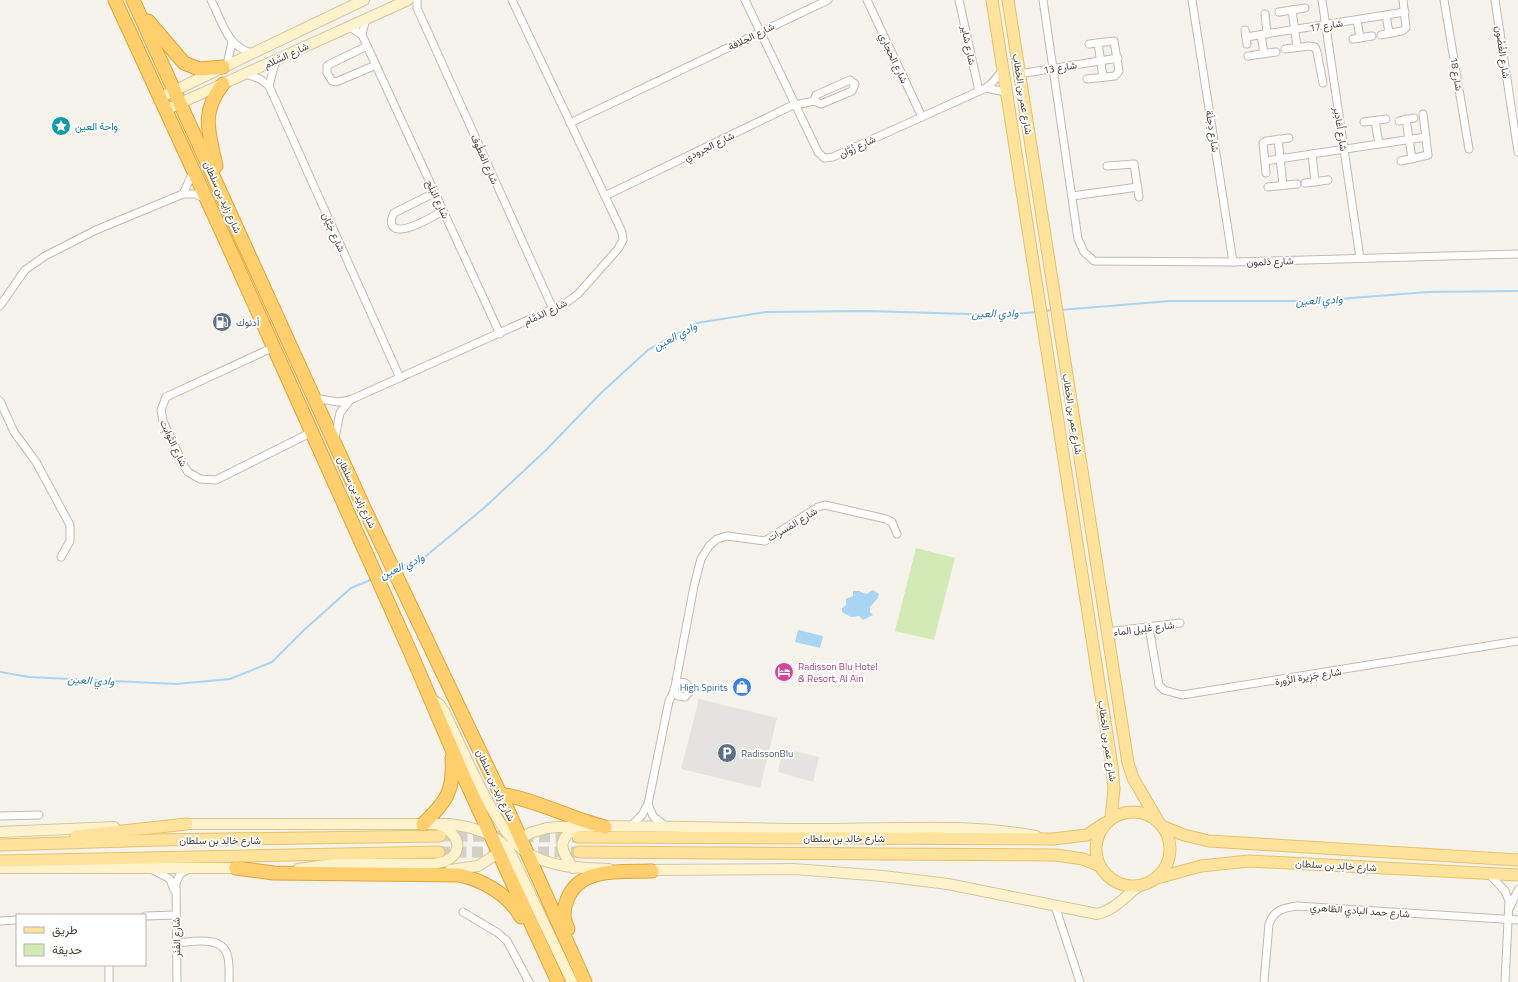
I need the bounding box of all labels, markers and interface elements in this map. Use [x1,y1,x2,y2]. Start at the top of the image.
street label: شارع 17 [1308,15,1344,36]
street label: شارع الجلافة [725,19,777,54]
street label: شارع شاير [957,23,980,66]
street label: شارع الغُصُون [1491,25,1514,79]
street label: شارع الحجاري [874,30,912,86]
street label: شارع السَّلام [261,38,311,72]
street label: شارع عمر بن الخطاب [1009,53,1036,136]
street label: شارع 18 [1446,56,1467,92]
street label: شارع 13 [1042,57,1078,78]
street label: شارع أَغادِير [1329,105,1351,152]
street label: شارع دِجلَة [1202,109,1223,153]
place icon: واحة العين [50,115,72,137]
place label: واحة العين [75,119,118,134]
street label: شارع الجرودي [682,128,737,166]
street label: شارع زُوَّان [836,131,878,162]
street label: شارع العَطُوف [467,132,502,187]
street label: شارع زايد بن سلطان [200,159,245,236]
street label: شارع البَلَح [422,177,453,221]
street label: شارع جَيَّان [318,210,349,255]
street label: شارع دَلمون [1246,253,1294,270]
water label: وادي العين [1295,291,1343,310]
street label: شارع الدَمَّام [521,295,570,329]
water label: وادي العين [971,305,1019,322]
fuel station icon: أدنوك [211,311,233,333]
place label: أدنوك [236,315,260,330]
water label: وادي العين [650,318,700,355]
street label: شارع عمر بن الخطاب [1059,373,1086,456]
street label: شارع الثَوابِت [156,417,191,469]
street label: شارع زايد بن سلطان [333,454,380,531]
street label: شارع المَسرات [764,504,820,545]
water label: وادي العين [377,549,427,584]
street label: شارع غَلِيل الماء [1113,617,1175,640]
place label: Radisson Blu Hotel & Resort, Al Ain [798,659,878,686]
hotel icon: Radisson Blu Hotel & Resort, Al Ain [773,661,795,683]
street label: شارع جَزِيرة الزَّورة [1274,664,1343,690]
water label: وادي العين [67,671,115,690]
shop icon: High Spirits [731,676,753,698]
place label: High Spirits [680,680,728,695]
street label: شارع عمر بن الخطاب [1094,700,1121,783]
parking icon: RadissonBlu [716,742,738,764]
place label: RadissonBlu [741,746,793,761]
street label: شارع زايد بن سلطان [472,747,519,824]
street label: شارع خالِد بن سلطان [803,831,885,846]
street label: شارع خالِد بن سلطان [179,833,261,848]
street label: شارع خالِد بن سلطان [1295,856,1377,875]
street label: شارع حمد البادي الظاهري [1309,900,1410,922]
legend [16,914,146,966]
street label: شارع الفَنَر [169,917,184,958]
text: طريق [52,920,78,939]
text: حديقة [52,940,82,959]

